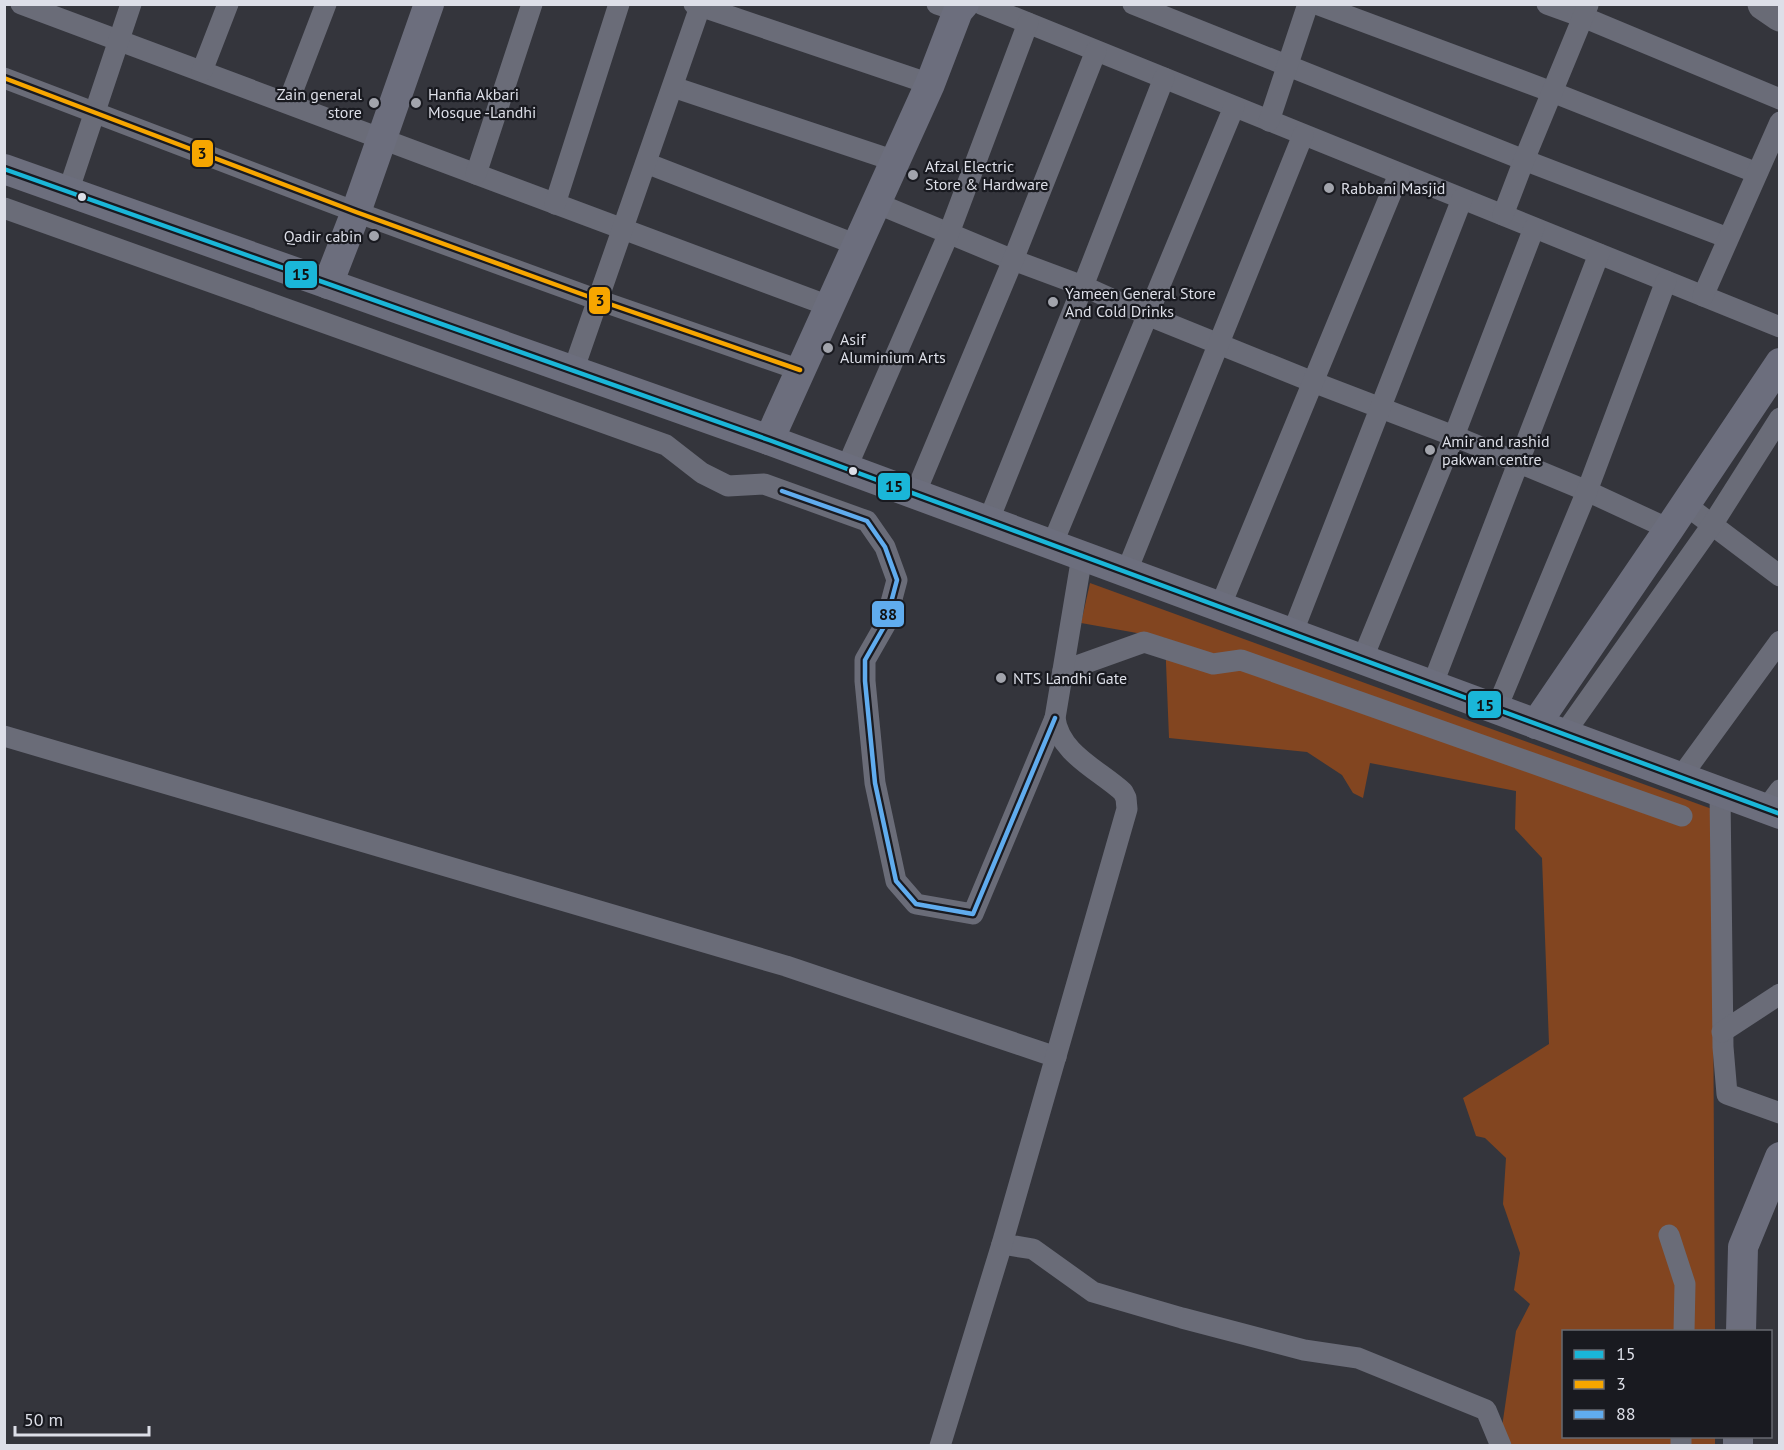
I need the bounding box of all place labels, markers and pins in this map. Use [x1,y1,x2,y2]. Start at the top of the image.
place label: Zain general store [277,84,362,122]
place label: Hanfia Akbari Mosque -Landhi [428,84,536,122]
marker: Zain general store [367,96,381,110]
marker: Hanfia Akbari Mosque -Landhi [409,96,423,110]
place label: Afzal Electric Store & Hardware [925,156,1048,194]
marker: Afzal Electric Store & Hardware [906,168,920,182]
place label: Rabbani Masjid [1341,178,1445,198]
marker: Rabbani Masjid [1322,181,1336,195]
unlabelled marker [76,191,88,203]
place label: Qadir cabin [284,226,362,246]
marker: Qadir cabin [367,229,381,243]
place label: Yameen General Store And Cold Drinks [1065,283,1216,321]
marker: Yameen General Store And Cold Drinks [1046,295,1060,309]
place label: Asif Aluminium Arts [840,329,946,367]
marker: Asif Aluminium Arts [821,341,835,355]
place label: Amir and rashid pakwan centre [1442,431,1550,469]
marker: Amir and rashid pakwan centre [1423,443,1437,457]
unlabelled marker [847,465,859,477]
place label: NTS Landhi Gate [1013,668,1127,688]
marker: NTS Landhi Gate [994,671,1008,685]

